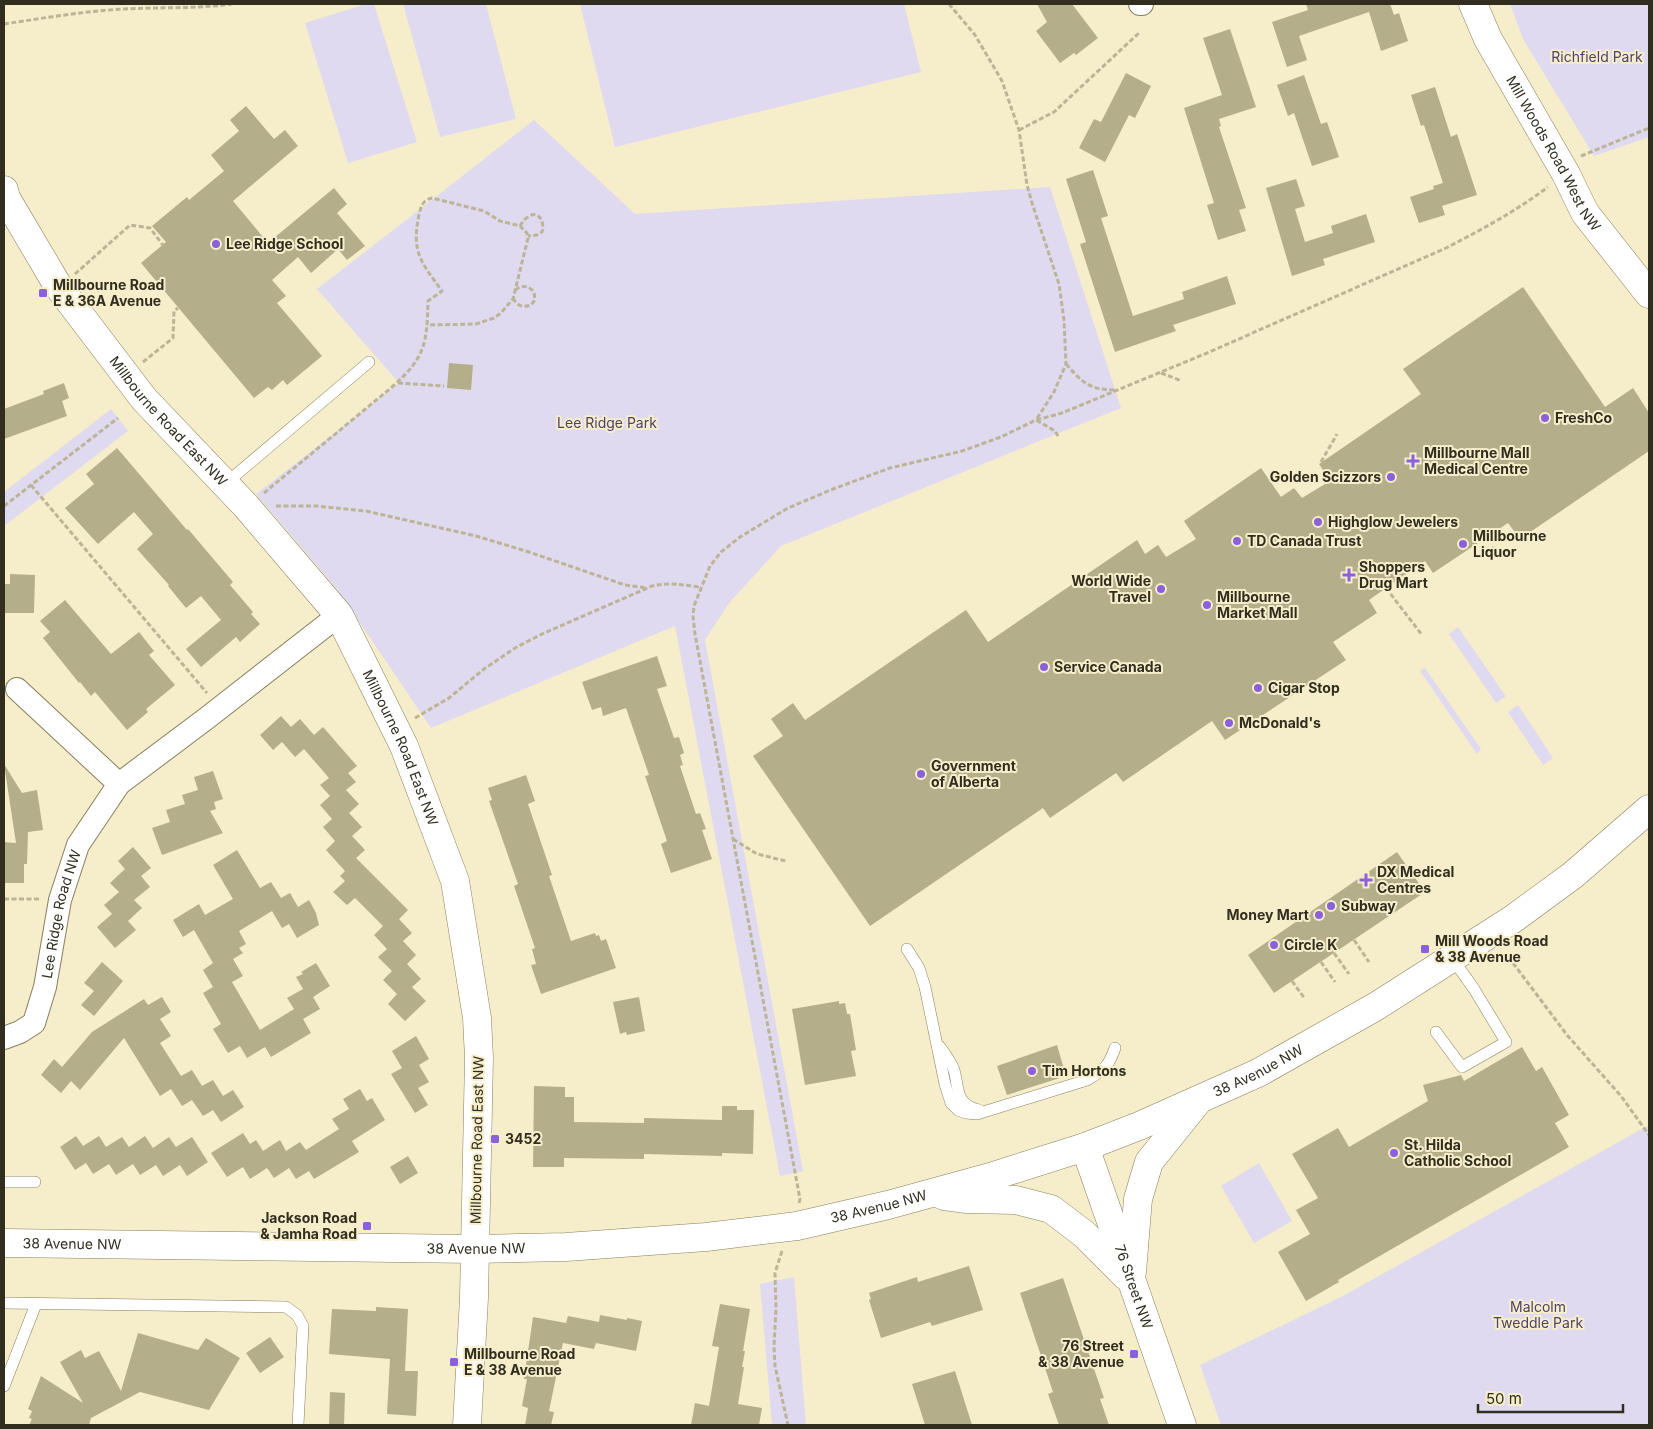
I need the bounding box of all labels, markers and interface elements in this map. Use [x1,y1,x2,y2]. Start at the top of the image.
park label: Richfield Park [1551,48,1643,65]
street label: Mill Woods Road West NW [1503,73,1605,234]
place label: Lee Ridge School [226,235,343,252]
marker: Lee Ridge School [210,238,222,250]
place label: Millbourne Road E & 36A Avenue [53,276,164,309]
marker: Millbourne Road E & 36A Avenue [37,287,49,299]
street label: Millbourne Road East NW [106,352,231,489]
place label: FreshCo [1555,409,1613,426]
marker: FreshCo [1539,412,1551,424]
park label: Lee Ridge Park [557,414,657,431]
place label: Millbourne Mall Medical Centre [1424,444,1530,477]
marker: Millbourne Mall Medical Centre [1406,454,1420,468]
place label: Golden Scizzors [1270,468,1381,485]
marker: Golden Scizzors [1385,471,1397,483]
place label: Highglow Jewelers [1328,513,1458,530]
marker: Highglow Jewelers [1312,516,1324,528]
place label: Millbourne Liquor [1473,527,1546,560]
place label: TD Canada Trust [1247,532,1361,549]
marker: TD Canada Trust [1231,535,1243,547]
marker: Millbourne Liquor [1457,538,1469,550]
place label: Shoppers Drug Mart [1359,558,1428,591]
marker: Shoppers Drug Mart [1343,569,1355,581]
place label: World Wide Travel [1071,572,1151,605]
marker: World Wide Travel [1155,583,1167,595]
place label: Millbourne Market Mall [1217,588,1297,621]
marker: Millbourne Market Mall [1201,599,1213,611]
place label: Service Canada [1054,658,1162,675]
marker: Service Canada [1038,661,1050,673]
street label: Millbourne Road East NW [360,667,442,828]
place label: Cigar Stop [1268,679,1340,696]
marker: Cigar Stop [1252,682,1264,694]
place label: McDonald's [1239,714,1321,731]
marker: McDonald's [1223,717,1235,729]
place label: Government of Alberta [931,757,1016,790]
marker: Government of Alberta [915,768,927,780]
street label: Lee Ridge Road NW [38,847,84,980]
place label: DX Medical Centres [1377,863,1454,896]
marker: DX Medical Centres [1359,873,1373,887]
place label: Subway [1341,897,1396,914]
marker: Subway [1325,900,1337,912]
place label: Money Mart [1227,906,1309,923]
marker: Money Mart [1313,909,1325,921]
place label: Mill Woods Road & 38 Avenue [1435,932,1548,965]
place label: Circle K [1284,936,1337,953]
marker: Circle K [1268,939,1280,951]
marker: Mill Woods Road & 38 Avenue [1419,943,1431,955]
street label: 38 Avenue NW [1210,1040,1306,1100]
street label: Millbourne Road East NW [467,1056,486,1224]
place label: Tim Hortons [1042,1062,1127,1079]
marker: Tim Hortons [1026,1065,1038,1077]
place label: 3452 [505,1130,541,1147]
marker: 3452 [489,1133,501,1145]
place label: St. Hilda Catholic School [1404,1136,1511,1169]
marker: St. Hilda Catholic School [1388,1147,1400,1159]
street label: 38 Avenue NW [829,1186,929,1226]
place label: Jackson Road & Jamha Road [260,1209,357,1242]
marker: Jackson Road & Jamha Road [361,1220,373,1232]
street label: 38 Avenue NW [22,1234,122,1252]
street label: 38 Avenue NW [426,1239,526,1257]
street label: 76 Street NW [1112,1242,1157,1331]
park label: Malcolm Tweddle Park [1493,1298,1583,1331]
place label: 76 Street & 38 Avenue [1038,1337,1124,1370]
place label: Millbourne Road E & 38 Avenue [464,1345,575,1378]
marker: 76 Street & 38 Avenue [1128,1348,1140,1360]
marker: Millbourne Road E & 38 Avenue [448,1356,460,1368]
scale bar [1478,1382,1623,1414]
text: 50 m [1486,1389,1522,1408]

